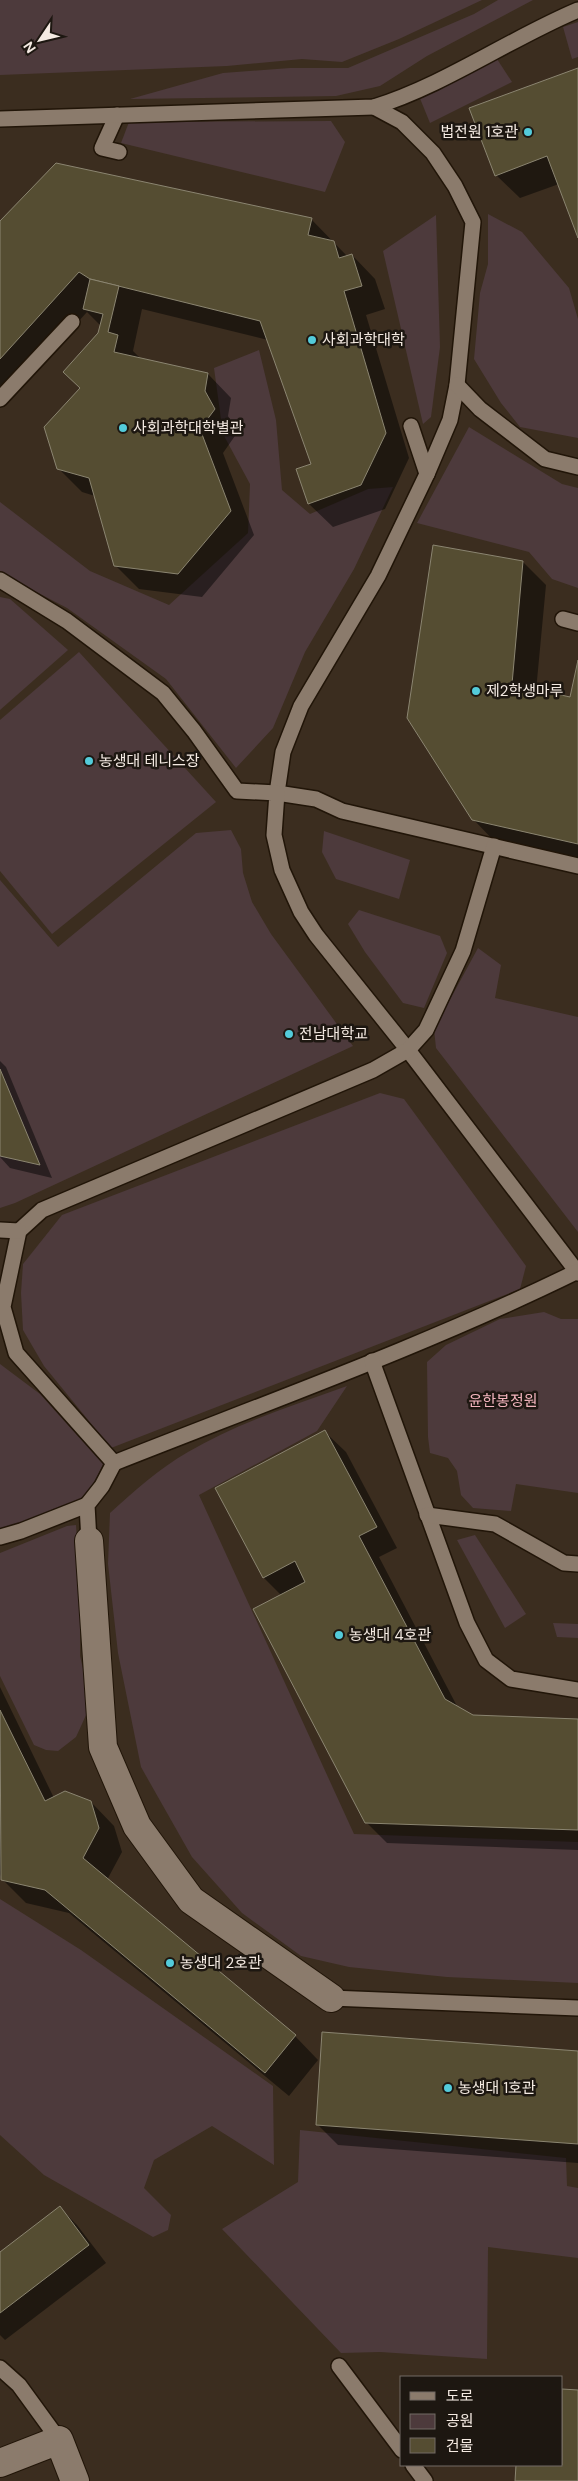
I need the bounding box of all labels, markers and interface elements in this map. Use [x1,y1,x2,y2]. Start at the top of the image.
north arrow [15,15,65,65]
text: N [19,38,40,57]
place label: 법전원 1호관 [440,122,518,142]
marker: 법전원 1호관 [522,126,534,138]
place label: 사회과학대학 [322,330,405,350]
marker: 사회과학대학 [306,334,318,346]
place label: 사회과학대학별관 [133,418,244,438]
marker: 사회과학대학별관 [117,422,129,434]
place label: 제2학생마루 [486,681,564,701]
marker: 제2학생마루 [470,685,482,697]
place label: 농생대 테니스장 [99,751,200,771]
marker: 농생대 테니스장 [83,755,95,767]
place label: 전남대학교 [299,1024,368,1044]
marker: 전남대학교 [283,1028,295,1040]
park label: 윤한봉정원 [468,1391,538,1411]
place label: 농생대 4호관 [349,1625,431,1645]
marker: 농생대 4호관 [333,1629,345,1641]
place label: 농생대 2호관 [180,1953,262,1973]
marker: 농생대 2호관 [164,1957,176,1969]
place label: 농생대 1호관 [458,2078,536,2098]
marker: 농생대 1호관 [442,2082,454,2094]
legend [400,2376,563,2466]
text: 도로 [446,2386,474,2406]
text: 공원 [446,2411,474,2431]
text: 건물 [446,2436,474,2456]

